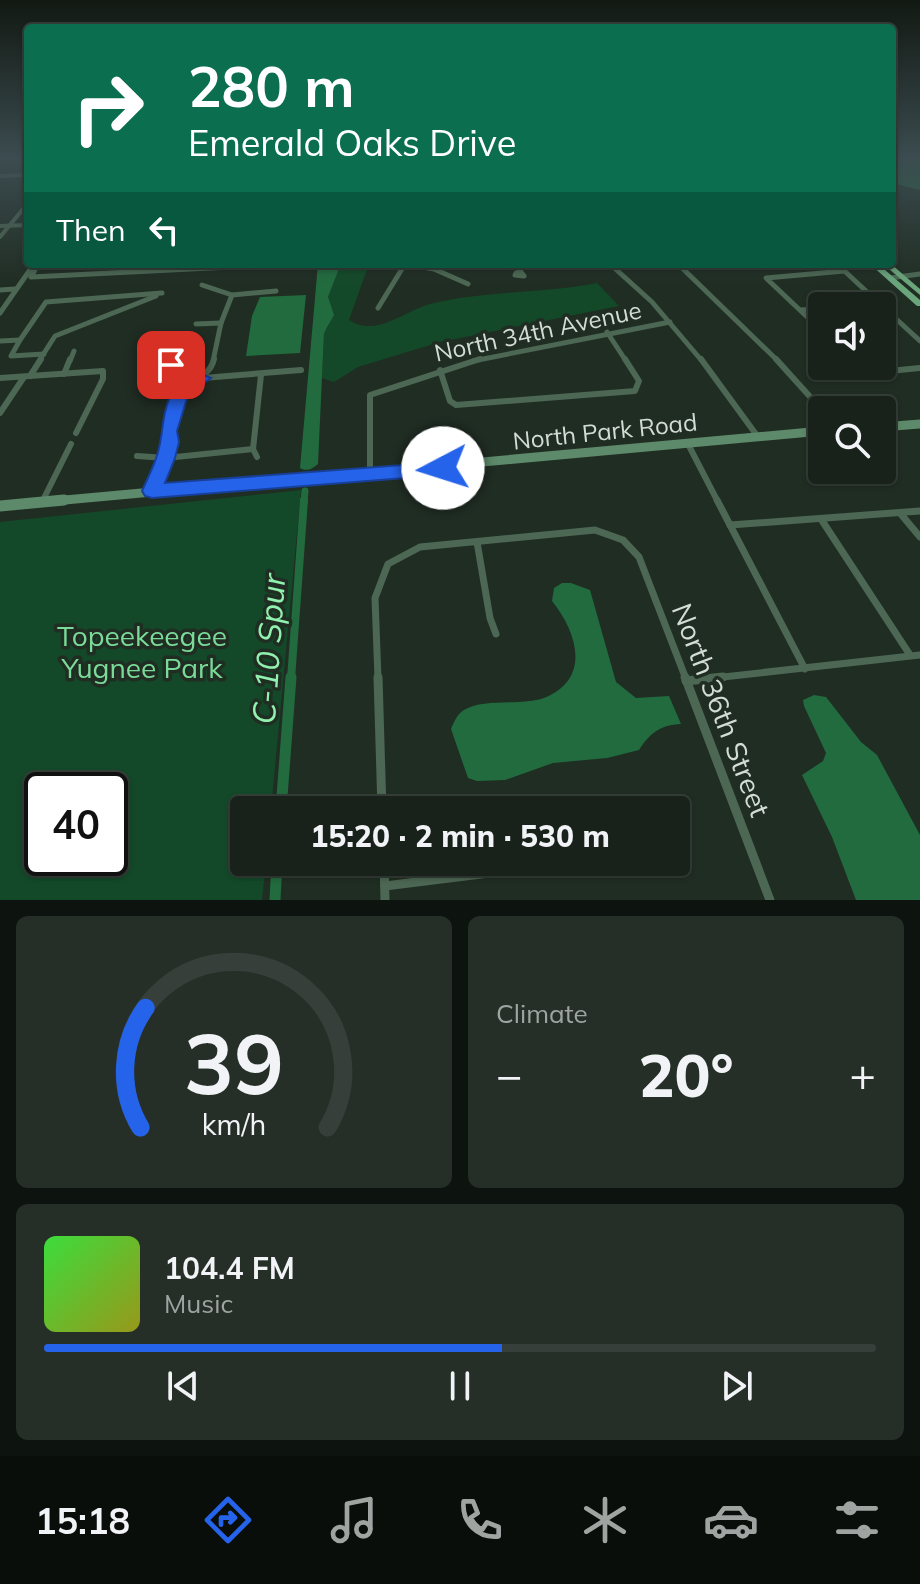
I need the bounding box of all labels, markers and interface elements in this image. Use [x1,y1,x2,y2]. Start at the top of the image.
text: 280 m [188,51,355,121]
icon: right [56,56,160,160]
text: Emerald Oaks Drive [188,120,516,165]
icon: left [142,208,186,252]
text: Then [56,211,126,249]
map controls [808,292,896,484]
button: sound [808,292,896,380]
street label: North 34th Avenue [432,294,644,368]
pin [137,331,205,399]
icon: arrive [149,343,193,387]
button: search [808,396,896,484]
street label: North Park Road [511,406,699,456]
position arrow [401,426,485,510]
water label: C-10 Spur [243,571,293,725]
street label: North 36th Street [665,598,778,822]
park label: Topeekeegee Yugnee Park [57,618,227,685]
speed limit sign: 40 [24,772,128,876]
text: 15:20 · 2 min · 530 m [310,817,610,855]
text: Climate [496,997,588,1030]
text: 39 [184,1010,284,1115]
text: 20° [638,1037,734,1112]
text: − [496,1047,522,1102]
text: + [850,1047,876,1102]
text: km/h [202,1106,266,1142]
text: 104.4 FM [164,1249,295,1287]
text: Music [164,1287,233,1320]
icon: previous [161,1364,205,1408]
icon: pause [438,1364,482,1408]
icon: next [715,1364,759,1408]
icon: directions [200,1492,256,1548]
icon: music [326,1492,382,1548]
icon: phone [452,1492,508,1548]
icon: climate [577,1492,633,1548]
icon: car [703,1492,759,1548]
icon: filters [829,1492,885,1548]
text: 15:18 [35,1498,130,1543]

